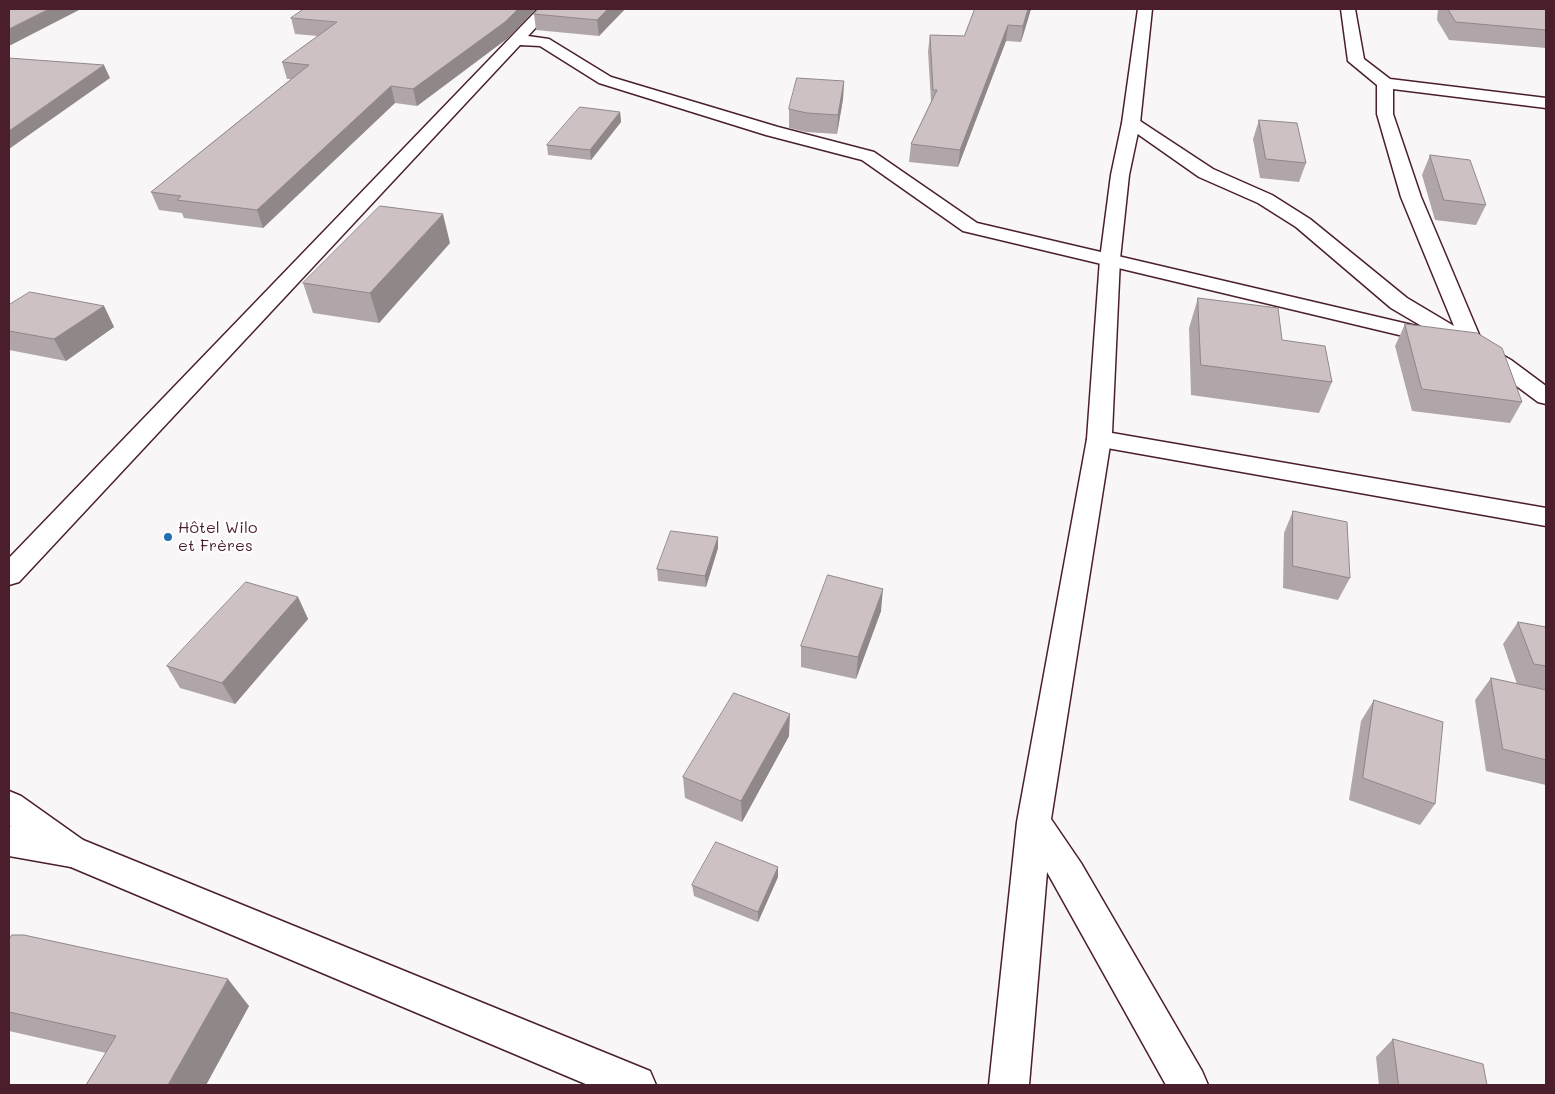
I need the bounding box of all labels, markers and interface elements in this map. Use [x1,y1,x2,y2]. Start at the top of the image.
place label: Hôtel Wilo et Frères [178,518,257,556]
marker: Hôtel Wilo et Frères [162,531,174,543]

